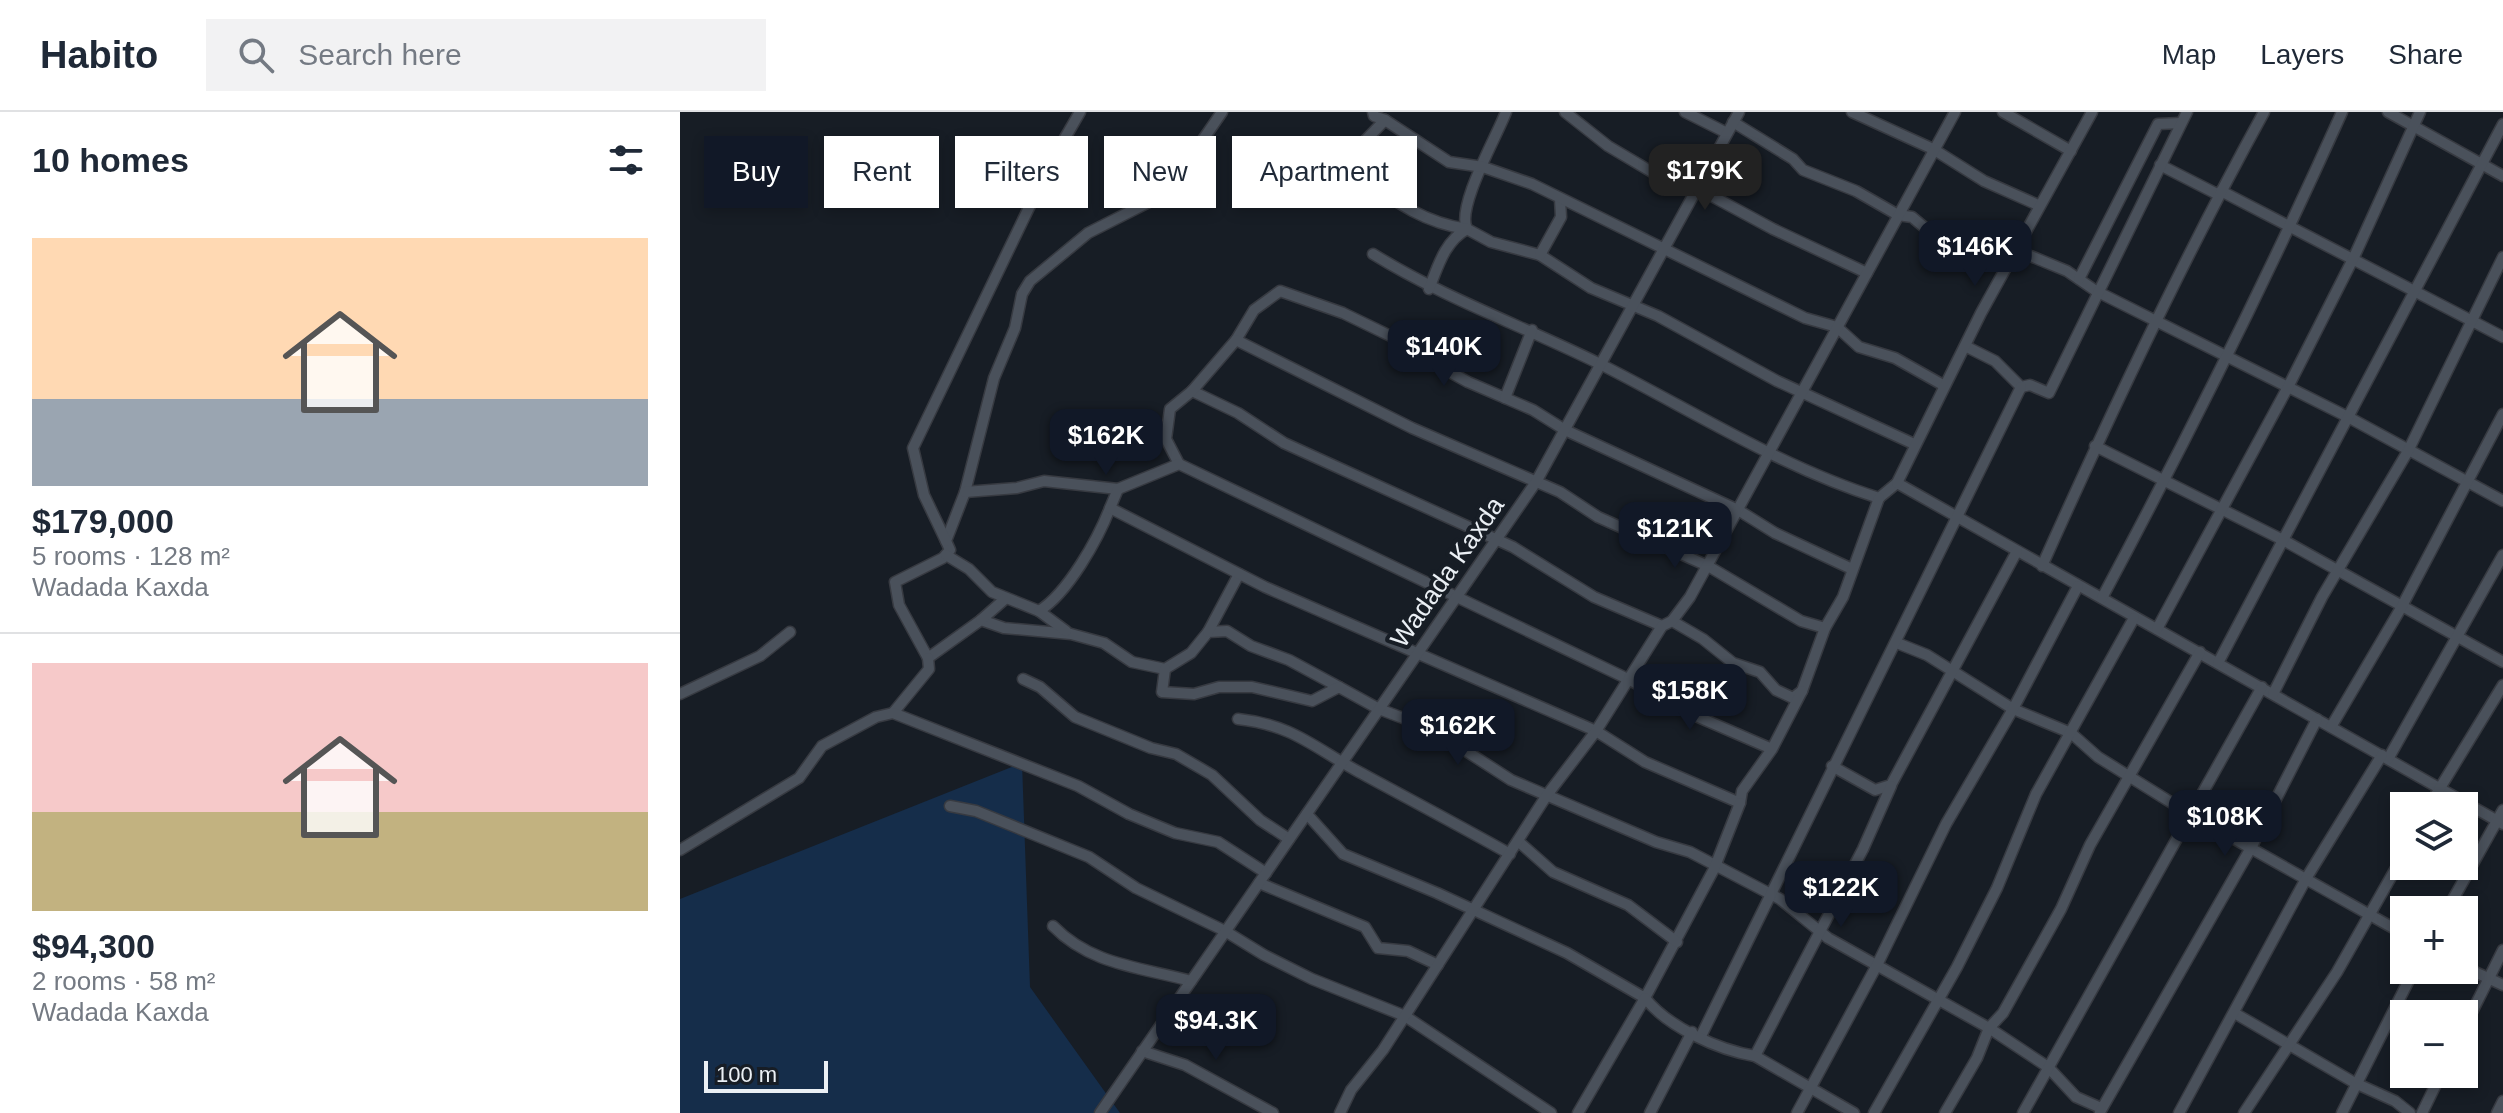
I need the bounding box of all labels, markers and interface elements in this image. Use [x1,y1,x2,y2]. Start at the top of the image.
search box [206,19,766,91]
icon: search [234,33,278,77]
text: Habito [40,34,158,76]
text: Search here [298,38,462,71]
text: Map [2162,39,2216,70]
text: Layers [2260,39,2344,70]
text: Share [2388,39,2463,70]
chip: Buy [704,136,808,208]
chip: Rent [824,136,939,208]
chip: Filters [955,136,1088,208]
chip: New [1104,136,1216,208]
chip: Apartment [1232,136,1417,208]
icon: filters [604,138,648,182]
text: 10 homes [32,141,189,179]
pin: $179K [1649,144,1761,212]
text: $179K [1667,155,1743,185]
pin: $146K [1919,220,2031,288]
text: $146K [1937,231,2013,261]
icon: home [268,290,412,434]
pin: $140K [1388,320,1500,388]
text: $140K [1406,331,1482,361]
pin: $162K [1050,409,1162,477]
text: $162K [1068,420,1144,450]
street label: Wadada Kaxda [1384,491,1510,653]
text: $179,000 [32,502,174,540]
pin: $121K [1619,502,1731,570]
text: $121K [1637,513,1713,543]
text: 5 rooms · 128 m² [32,541,230,571]
text: Wadada Kaxda [32,572,209,602]
pin: $158K [1634,664,1746,732]
text: $158K [1652,675,1728,705]
pin: $162K [1402,699,1514,767]
text: $162K [1420,710,1496,740]
icon: home [268,715,412,859]
pin: $108K [2169,790,2281,858]
map controls [2390,792,2478,1088]
button: layers [2390,792,2478,880]
text: $108K [2187,801,2263,831]
pin: $122K [1785,861,1897,929]
text: $122K [1803,872,1879,902]
button: + [2390,896,2478,984]
text: $94,300 [32,927,155,965]
text: 2 rooms · 58 m² [32,966,216,996]
pin: $94.3K [1151,994,1281,1062]
text: Wadada Kaxda [32,997,209,1027]
button: − [2390,1000,2478,1088]
text: $94.3K [1174,1005,1258,1035]
scale bar [704,1057,828,1093]
text: 100 m [716,1062,777,1087]

